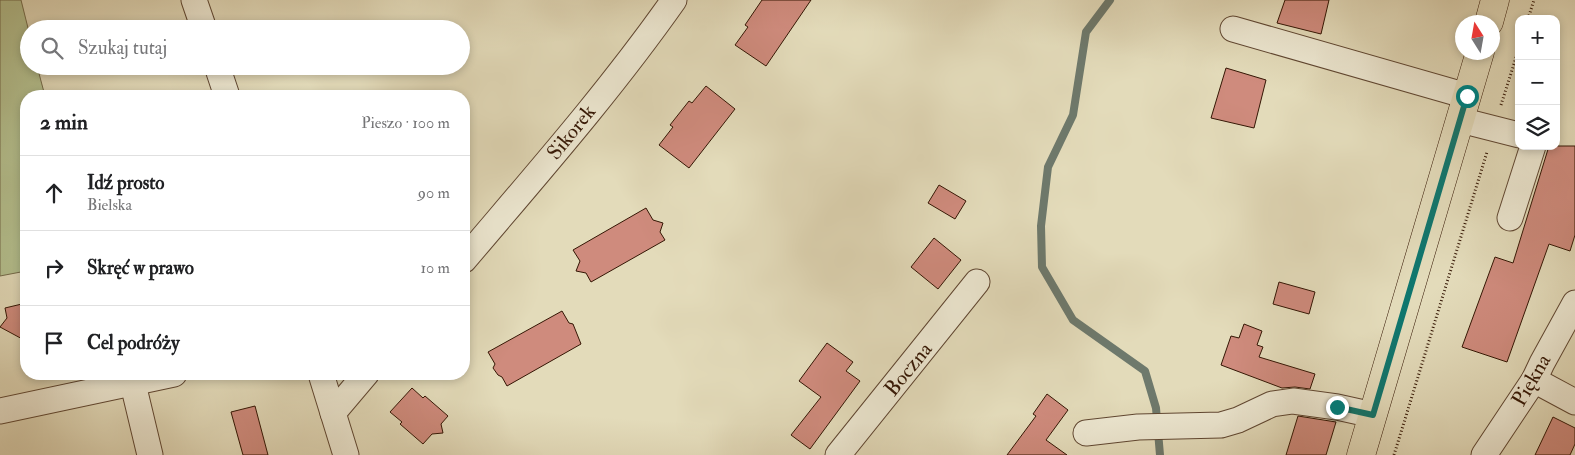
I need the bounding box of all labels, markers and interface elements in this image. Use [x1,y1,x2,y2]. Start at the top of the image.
north arrow [1455,15,1500,60]
map controls [1515,15,1560,150]
button: + [1515,15,1560,60]
search box [20,20,470,75]
icon: search [38,34,66,62]
text: Szukaj tutaj [78,36,167,60]
button: − [1515,60,1560,105]
route start [1456,85,1479,108]
street label: Sikorek [541,99,602,166]
button: layers [1515,105,1560,150]
text: 2 min [40,109,88,136]
text: Pieszo · 100 m [361,113,450,133]
text: Idź prosto [87,171,164,195]
icon: ahead [40,179,68,207]
text: 90 m [418,183,450,203]
text: Bielska [87,195,132,215]
icon: right [40,254,68,282]
text: Skręć w prawo [87,256,194,280]
text: 10 m [420,258,450,278]
icon: arrive [40,329,68,357]
text: Cel podróży [87,331,180,355]
street label: Boczna [878,336,939,402]
street label: Piękna [1506,349,1557,411]
route end [1326,396,1349,419]

